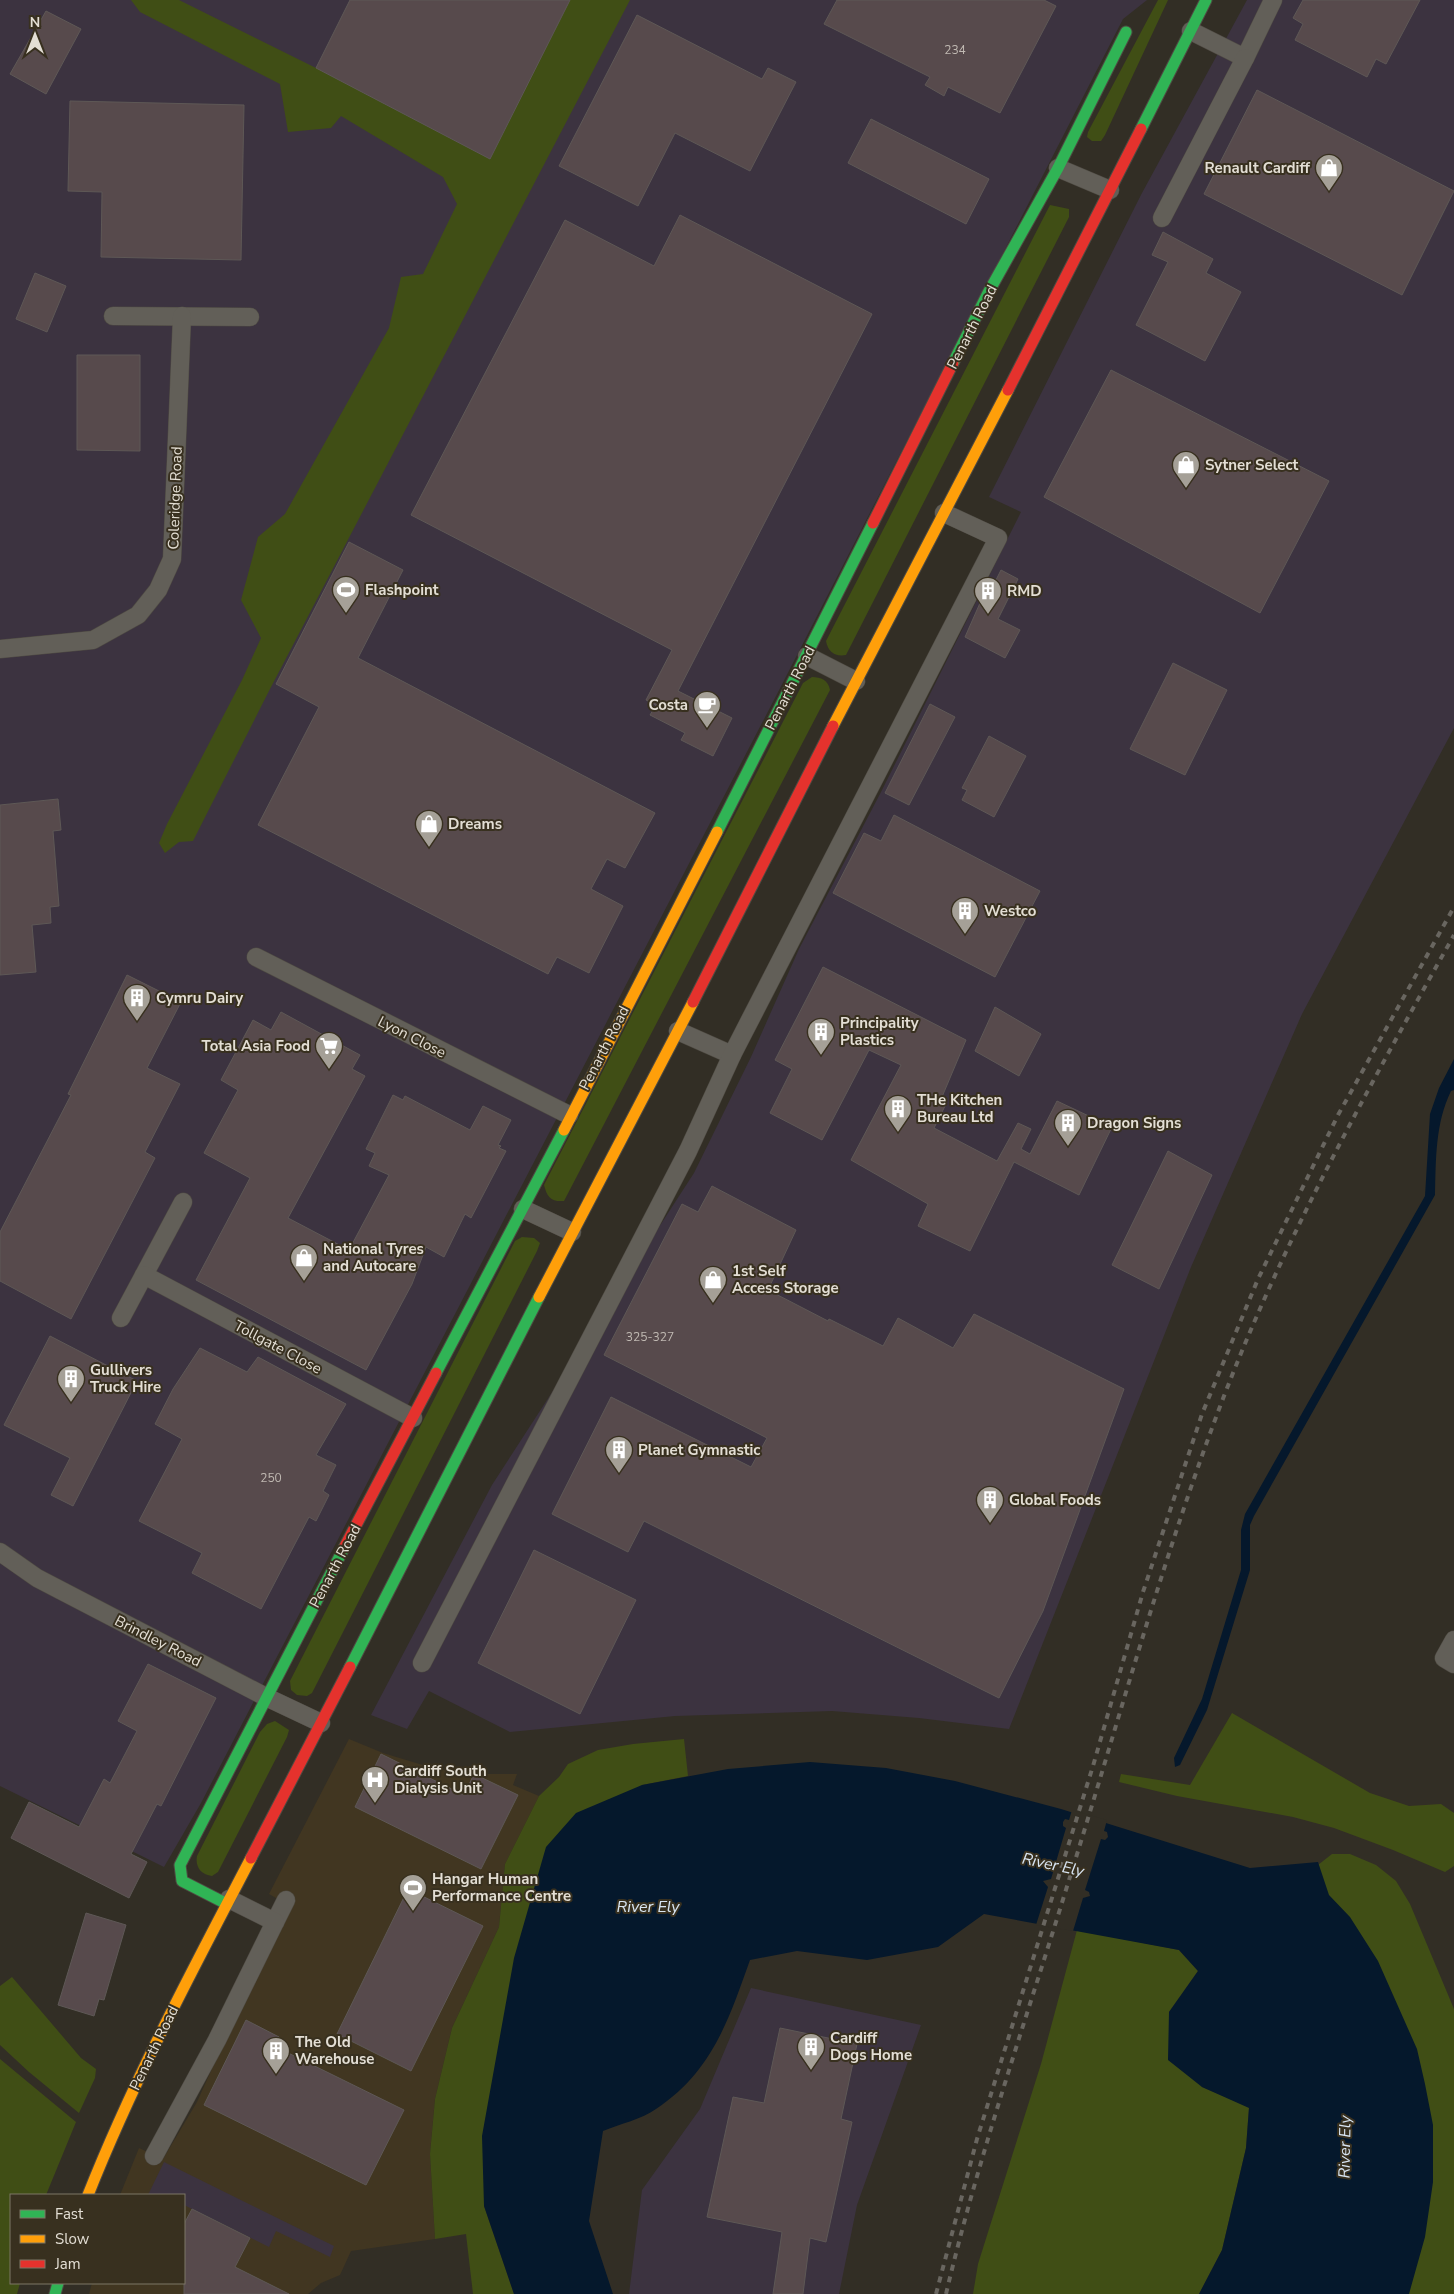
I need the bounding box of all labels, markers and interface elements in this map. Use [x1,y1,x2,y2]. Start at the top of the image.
north arrow [10,10,60,60]
text: N [30,13,40,32]
house number: 234 [944,42,966,58]
shop icon: Renault Cardiff [1314,153,1344,192]
place label: Renault Cardiff [1204,158,1311,178]
street label: Penarth Road [942,282,1002,372]
street label: Coleridge Road [163,446,187,550]
shop icon: Sytner Select [1171,450,1201,489]
place label: Sytner Select [1205,455,1299,475]
sports icon: Flashpoint [331,575,361,614]
building icon: RMD [973,576,1003,615]
place label: Flashpoint [365,580,439,600]
place label: RMD [1007,581,1042,601]
street label: Penarth Road [760,643,820,733]
cafe icon: Costa [692,690,722,729]
place label: Costa [648,695,688,715]
shop icon: Dreams [414,809,444,848]
place label: Dreams [448,814,502,834]
building icon: Westco [950,896,980,935]
place label: Westco [984,901,1037,921]
building icon: Cymru Dairy [122,983,152,1022]
place label: Cymru Dairy [156,988,243,1008]
street label: Penarth Road [574,1003,634,1093]
street label: Lyon Close [375,1011,449,1063]
place label: Principality Plastics [840,1013,919,1050]
building icon: Principality Plastics [806,1017,836,1056]
supermarket icon: Total Asia Food [314,1031,344,1070]
place label: Total Asia Food [202,1036,310,1056]
place label: THe Kitchen Bureau Ltd [917,1090,1002,1127]
building icon: THe Kitchen Bureau Ltd [883,1094,913,1133]
building icon: Dragon Signs [1053,1108,1083,1147]
place label: Dragon Signs [1087,1113,1181,1133]
place label: National Tyres and Autocare [323,1239,424,1276]
shop icon: National Tyres and Autocare [289,1243,319,1282]
place label: 1st Self Access Storage [732,1261,839,1298]
shop icon: 1st Self Access Storage [698,1265,728,1304]
street label: Tollgate Close [231,1315,325,1379]
house number: 325-327 [626,1329,674,1345]
place label: Gullivers Truck Hire [90,1360,161,1397]
building icon: Gullivers Truck Hire [56,1364,86,1403]
building icon: Planet Gymnastic [604,1435,634,1474]
place label: Planet Gymnastic [638,1440,760,1460]
house number: 250 [260,1470,282,1486]
building icon: Global Foods [975,1485,1005,1524]
place label: Global Foods [1009,1490,1101,1510]
street label: Penarth Road [305,1521,365,1611]
street label: Brindley Road [111,1611,205,1671]
place label: Cardiff South Dialysis Unit [394,1761,487,1798]
hospital icon: Cardiff South Dialysis Unit [360,1765,390,1804]
water label: River Ely [1020,1848,1087,1882]
place label: Hangar Human Performance Centre [432,1869,571,1906]
sports icon: Hangar Human Performance Centre [398,1873,428,1912]
water label: River Ely [617,1896,680,1918]
street label: Penarth Road [125,2002,183,2094]
place label: Cardiff Dogs Home [830,2028,912,2065]
place label: The Old Warehouse [295,2032,374,2069]
building icon: Cardiff Dogs Home [796,2032,826,2071]
building icon: The Old Warehouse [261,2036,291,2075]
water label: River Ely [1333,2115,1357,2179]
legend [10,2194,185,2284]
text: Fast [55,2204,84,2224]
text: Slow [55,2229,90,2249]
text: Jam [54,2254,81,2274]

